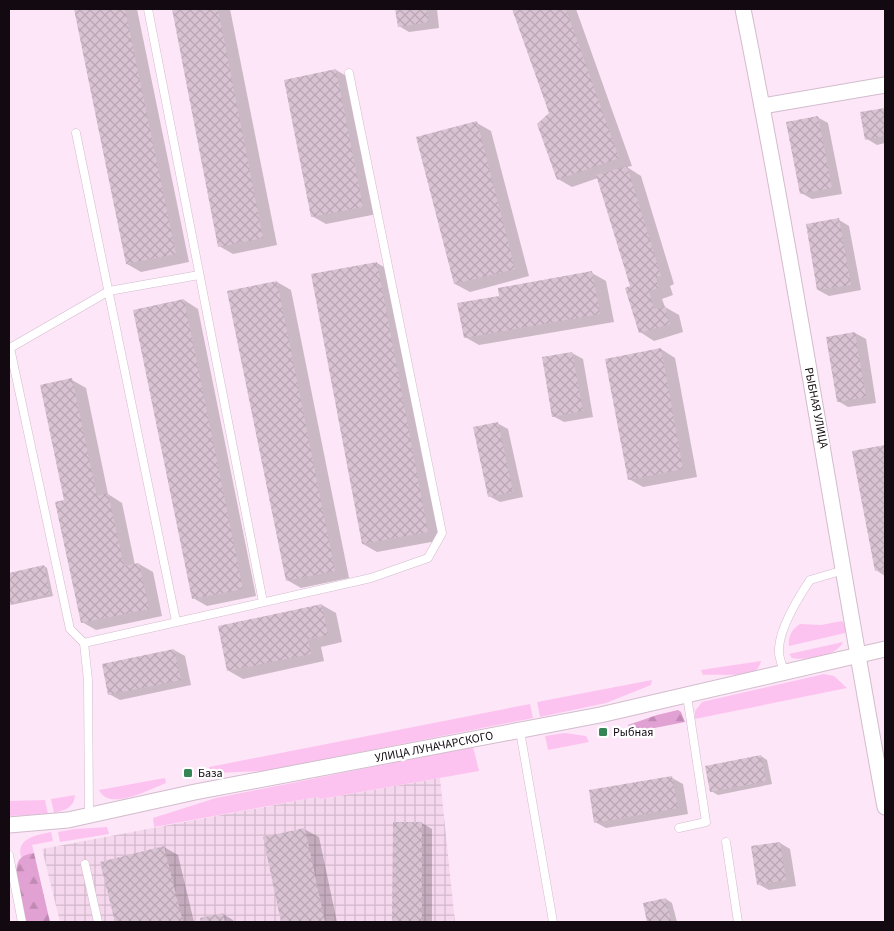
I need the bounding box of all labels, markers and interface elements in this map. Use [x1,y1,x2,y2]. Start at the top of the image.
street label: РЫБНАЯ УЛИЦА [800,366,832,450]
place label: Рыбная [613,724,653,741]
marker: Рыбная [597,726,609,738]
street label: УЛИЦА ЛУНАЧАРСКОГО [373,727,495,767]
place label: База [198,765,223,782]
marker: База [182,767,194,779]

